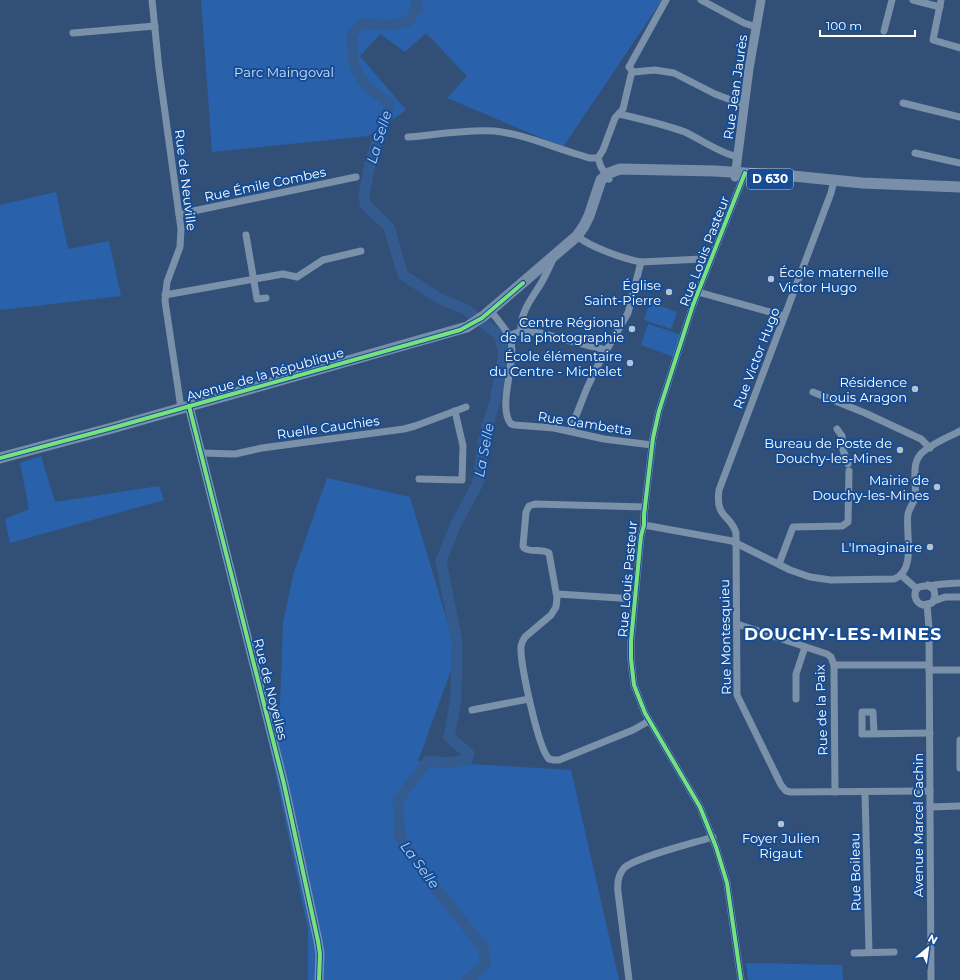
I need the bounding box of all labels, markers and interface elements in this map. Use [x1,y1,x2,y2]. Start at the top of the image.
scale bar [820,12,915,38]
text: 100 m [826,18,862,33]
street label: Rue Jean Jaurès [720,34,750,140]
park label: Parc Maingoval [234,64,334,80]
water label: La Selle [362,108,396,166]
street label: Rue de Neuville [172,128,200,232]
street label: Rue Émile Combes [203,163,327,205]
road number: D 630 [747,169,793,189]
street label: Rue Louis Pasteur [676,193,732,309]
place label: École maternelle Victor Hugo [779,264,889,295]
marker: École maternelle Victor Hugo [766,274,776,284]
place label: Église Saint-Pierre [584,277,661,308]
marker: Église Saint-Pierre [664,287,674,297]
street label: Rue Victor Hugo [729,305,783,411]
place label: Centre Régional de la photographie [500,314,624,345]
marker: Centre Régional de la photographie [627,324,637,334]
street label: Avenue de la République [184,344,346,404]
place label: École élémentaire du Centre - Michelet [489,348,622,379]
marker: École élémentaire du Centre - Michelet [625,358,635,368]
place label: Résidence Louis Aragon [822,374,907,405]
marker: Résidence Louis Aragon [910,384,920,394]
street label: Rue Gambetta [537,408,633,438]
street label: Ruelle Cauchies [276,412,380,442]
water label: La Selle [470,422,498,478]
place label: Bureau de Poste de Douchy-les-Mines [764,435,892,466]
marker: Bureau de Poste de Douchy-les-Mines [895,445,905,455]
place label: Mairie de Douchy-les-Mines [812,472,929,503]
marker: Mairie de Douchy-les-Mines [932,482,942,492]
street label: Rue Louis Pasteur [614,520,640,638]
place label: L'Imaginaire [841,539,922,555]
marker: L'Imaginaire [925,542,935,552]
street label: Rue Montesquieu [716,579,734,695]
district label: DOUCHY-LES-MINES [744,624,942,644]
street label: Rue de Noyelles [251,637,291,741]
street label: Rue de la Paix [811,664,831,756]
street label: Avenue Marcel Cachin [910,753,926,897]
marker: Foyer Julien Rigaut [776,819,786,829]
place label: Foyer Julien Rigaut [742,830,820,861]
street label: Rue Boileau [846,833,864,911]
water label: La Selle [396,838,444,892]
north arrow [908,928,948,968]
text: N [926,931,940,948]

